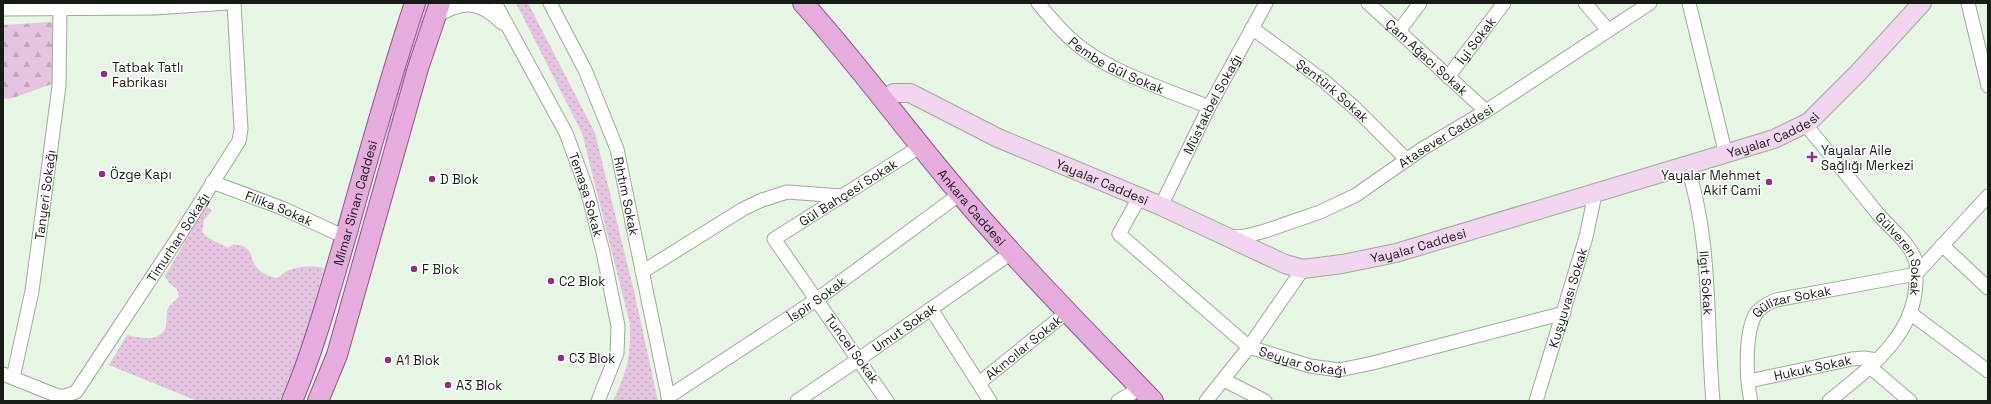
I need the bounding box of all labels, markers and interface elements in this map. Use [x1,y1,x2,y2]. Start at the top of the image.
street label: İyi Sokak [1452,13,1499,67]
street label: Çam Ağacı Sokak [1382,15,1472,99]
street label: Pembe Gül Sokak [1065,33,1167,97]
street label: Müstakbel Sokağı [1179,51,1245,157]
street label: Şentürk Sokak [1293,55,1373,126]
place label: Tatbak Tatlı Fabrikası [112,59,183,91]
marker: Tatbak Tatlı Fabrikası [99,69,109,79]
street label: Atasever Caddesi [1395,100,1496,172]
street label: Yayalar Caddesi [1725,108,1823,161]
street label: Mimar Sinan Caddesi [329,138,381,267]
place label: Yayalar Aile Sağlığı Merkezi [1821,142,1914,174]
street label: Tanyeri Sokağı [30,149,59,241]
street label: Temaşa Sokak [565,150,607,239]
marker: Yayalar Aile Sağlığı Merkezi [1806,151,1818,163]
street label: Rıhtım Sokak [610,155,643,237]
street label: Gül Bahçesi Sokak [795,155,900,230]
street label: Yayalar Caddesi [1053,155,1151,208]
street label: Ankara Caddesi [934,165,1010,249]
place label: Özge Kapı [110,166,172,183]
place label: Yayalar Mehmet Akif Cami [1661,167,1761,199]
marker: Özge Kapı [97,169,107,179]
place label: D Blok [440,171,479,188]
marker: D Blok [427,174,437,184]
marker: Yayalar Mehmet Akif Cami [1764,177,1774,187]
street label: Filika Sokak [243,187,316,230]
street label: Timurhan Sokağı [142,189,213,285]
street label: Gülveren Sokak [1872,208,1925,297]
street label: Yayalar Caddesi [1369,224,1468,267]
street label: Kuşyuvası Sokak [1544,246,1591,350]
street label: Ilgıt Sokak [1696,250,1717,316]
place label: F Blok [422,261,459,278]
marker: F Blok [409,264,419,274]
place label: C2 Blok [559,273,605,290]
street label: İspir Sokak [784,273,849,325]
marker: C2 Blok [546,276,556,286]
street label: Gülizar Sokak [1748,281,1833,321]
street label: Umut Sokak [869,299,940,356]
street label: Tuncel Sokak [821,311,883,387]
street label: Akıncılar Sokak [982,311,1065,383]
street label: Seyyar Sokağı [1257,342,1348,379]
place label: C3 Blok [569,350,615,367]
street label: Hukuk Sokak [1772,351,1853,384]
place label: A1 Blok [396,352,440,369]
marker: C3 Blok [556,353,566,363]
marker: A1 Blok [383,355,393,365]
place label: A3 Blok [456,377,502,394]
marker: A3 Blok [443,380,453,390]

